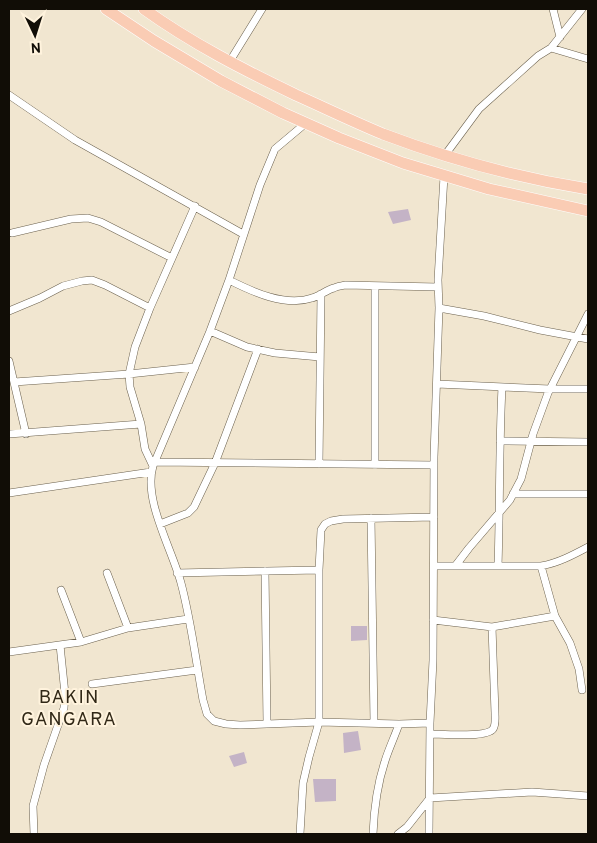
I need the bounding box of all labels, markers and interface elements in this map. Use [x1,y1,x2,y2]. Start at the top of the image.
north arrow [10,10,60,60]
text: N [30,38,41,55]
district label: BAKIN GANGARA [21,686,117,732]

